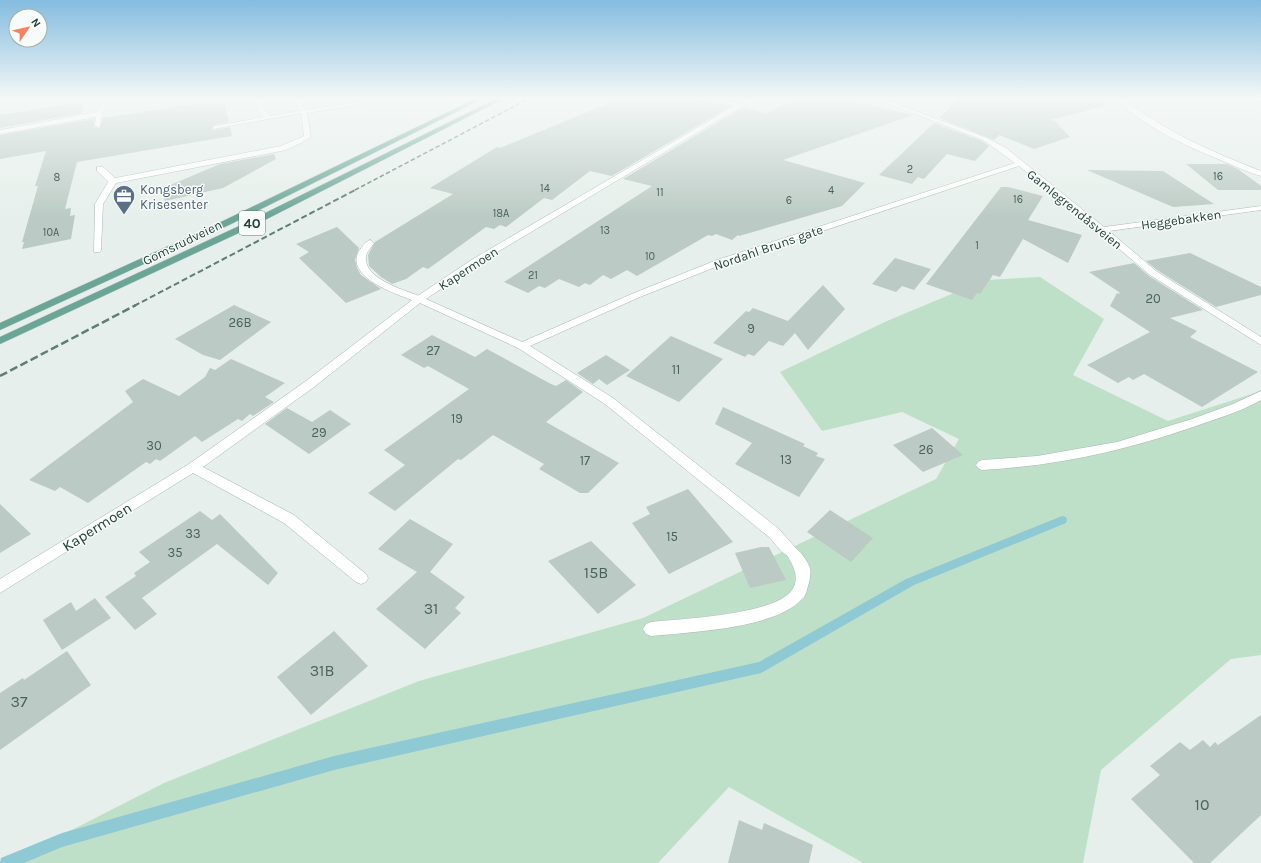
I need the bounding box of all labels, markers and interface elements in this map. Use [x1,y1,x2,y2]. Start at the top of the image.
north arrow [8,8,48,48]
text: N [28,16,43,30]
house number: 2 [907,163,913,176]
street label: Gamlegrendåsveien [1024,166,1125,252]
house number: 16 [1213,170,1223,183]
house number: 8 [54,171,61,184]
place label: Kongsberg Krisesenter [140,182,208,212]
house number: 14 [540,182,550,195]
office icon: Kongsberg Krisesenter [111,183,137,216]
house number: 4 [828,184,834,197]
house number: 11 [656,186,664,199]
house number: 16 [1013,193,1023,206]
house number: 6 [786,194,792,207]
street label: Heggebakken [1140,206,1222,233]
house number: 18A [493,207,510,220]
road number: 40 [239,211,265,235]
street label: Gomsrudveien [140,217,224,268]
street label: Nordahl Bruns gate [712,222,825,273]
house number: 13 [600,224,610,237]
house number: 10A [43,226,60,239]
house number: 1 [975,239,979,252]
street label: Kapermoen [436,244,501,293]
house number: 10 [645,250,655,263]
house number: 21 [528,269,538,282]
house number: 20 [1145,291,1161,306]
house number: 26B [228,315,252,330]
house number: 9 [747,321,755,336]
house number: 27 [426,343,440,358]
house number: 11 [672,362,680,377]
house number: 19 [451,411,463,426]
house number: 29 [311,425,327,440]
house number: 30 [146,438,162,453]
house number: 26 [919,442,933,457]
house number: 13 [780,452,792,467]
house number: 17 [580,453,590,468]
street label: Kapermoen [59,499,135,555]
house number: 33 [185,526,201,541]
house number: 15 [666,529,678,544]
house number: 35 [167,545,183,560]
house number: 15B [584,563,608,582]
house number: 31 [424,599,438,618]
house number: 31B [310,661,334,680]
house number: 37 [11,692,28,711]
house number: 10 [1195,795,1209,814]

